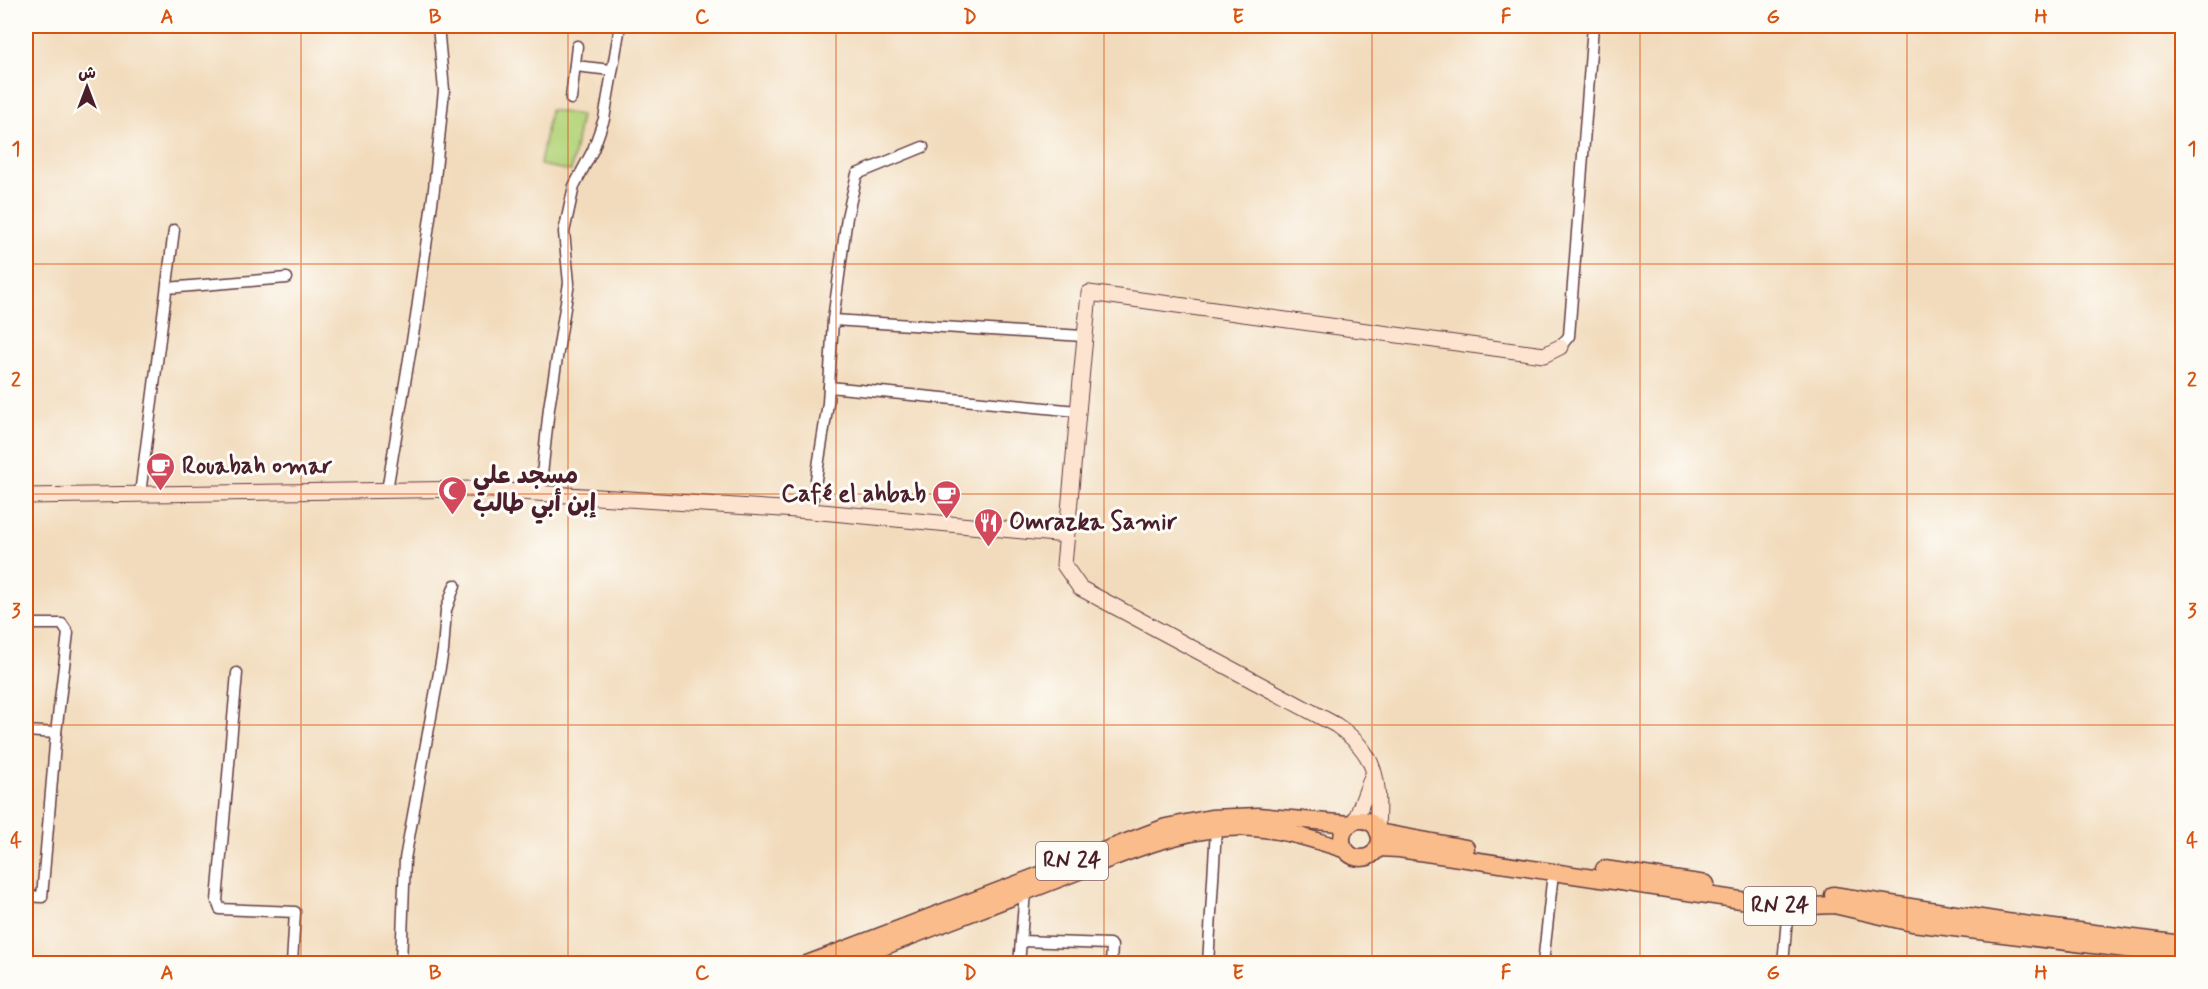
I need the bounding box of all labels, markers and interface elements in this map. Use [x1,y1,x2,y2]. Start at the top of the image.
text: A [160,4,174,31]
text: B [429,4,442,31]
text: C [695,4,710,31]
text: D [963,4,977,31]
text: E [1232,4,1244,31]
text: F [1501,4,1512,31]
text: G [1766,4,1780,31]
text: H [2034,4,2048,31]
north arrow [57,57,117,117]
text: ش [78,63,96,84]
text: 1 [12,136,20,163]
text: 1 [2188,136,2196,163]
text: 2 [11,367,21,394]
text: 2 [2187,367,2197,394]
cafe icon: Rouabah omar [145,450,177,492]
place label: Rouabah omar [182,451,332,482]
place label: مسجد علي إبن أبي طالب [473,461,596,524]
mosque icon: مسجد علي إبن أبي طالب [436,474,468,516]
cafe icon: Café el ahbab [931,478,963,520]
place label: Café el ahbab [781,479,926,510]
restaurant icon: Omrazka Samir [972,506,1004,548]
place label: Omrazka Samir [1009,507,1177,538]
text: 3 [11,598,21,625]
text: 3 [2187,598,2197,625]
text: 4 [10,828,22,855]
text: 4 [2186,828,2198,855]
road number: RN 24 [1036,842,1108,880]
road number: RN 24 [1744,887,1816,925]
text: A [160,960,174,987]
text: B [429,960,442,987]
text: C [695,960,710,987]
text: D [963,960,977,987]
text: E [1232,960,1244,987]
text: F [1501,960,1512,987]
text: G [1766,960,1780,987]
text: H [2034,960,2048,987]

